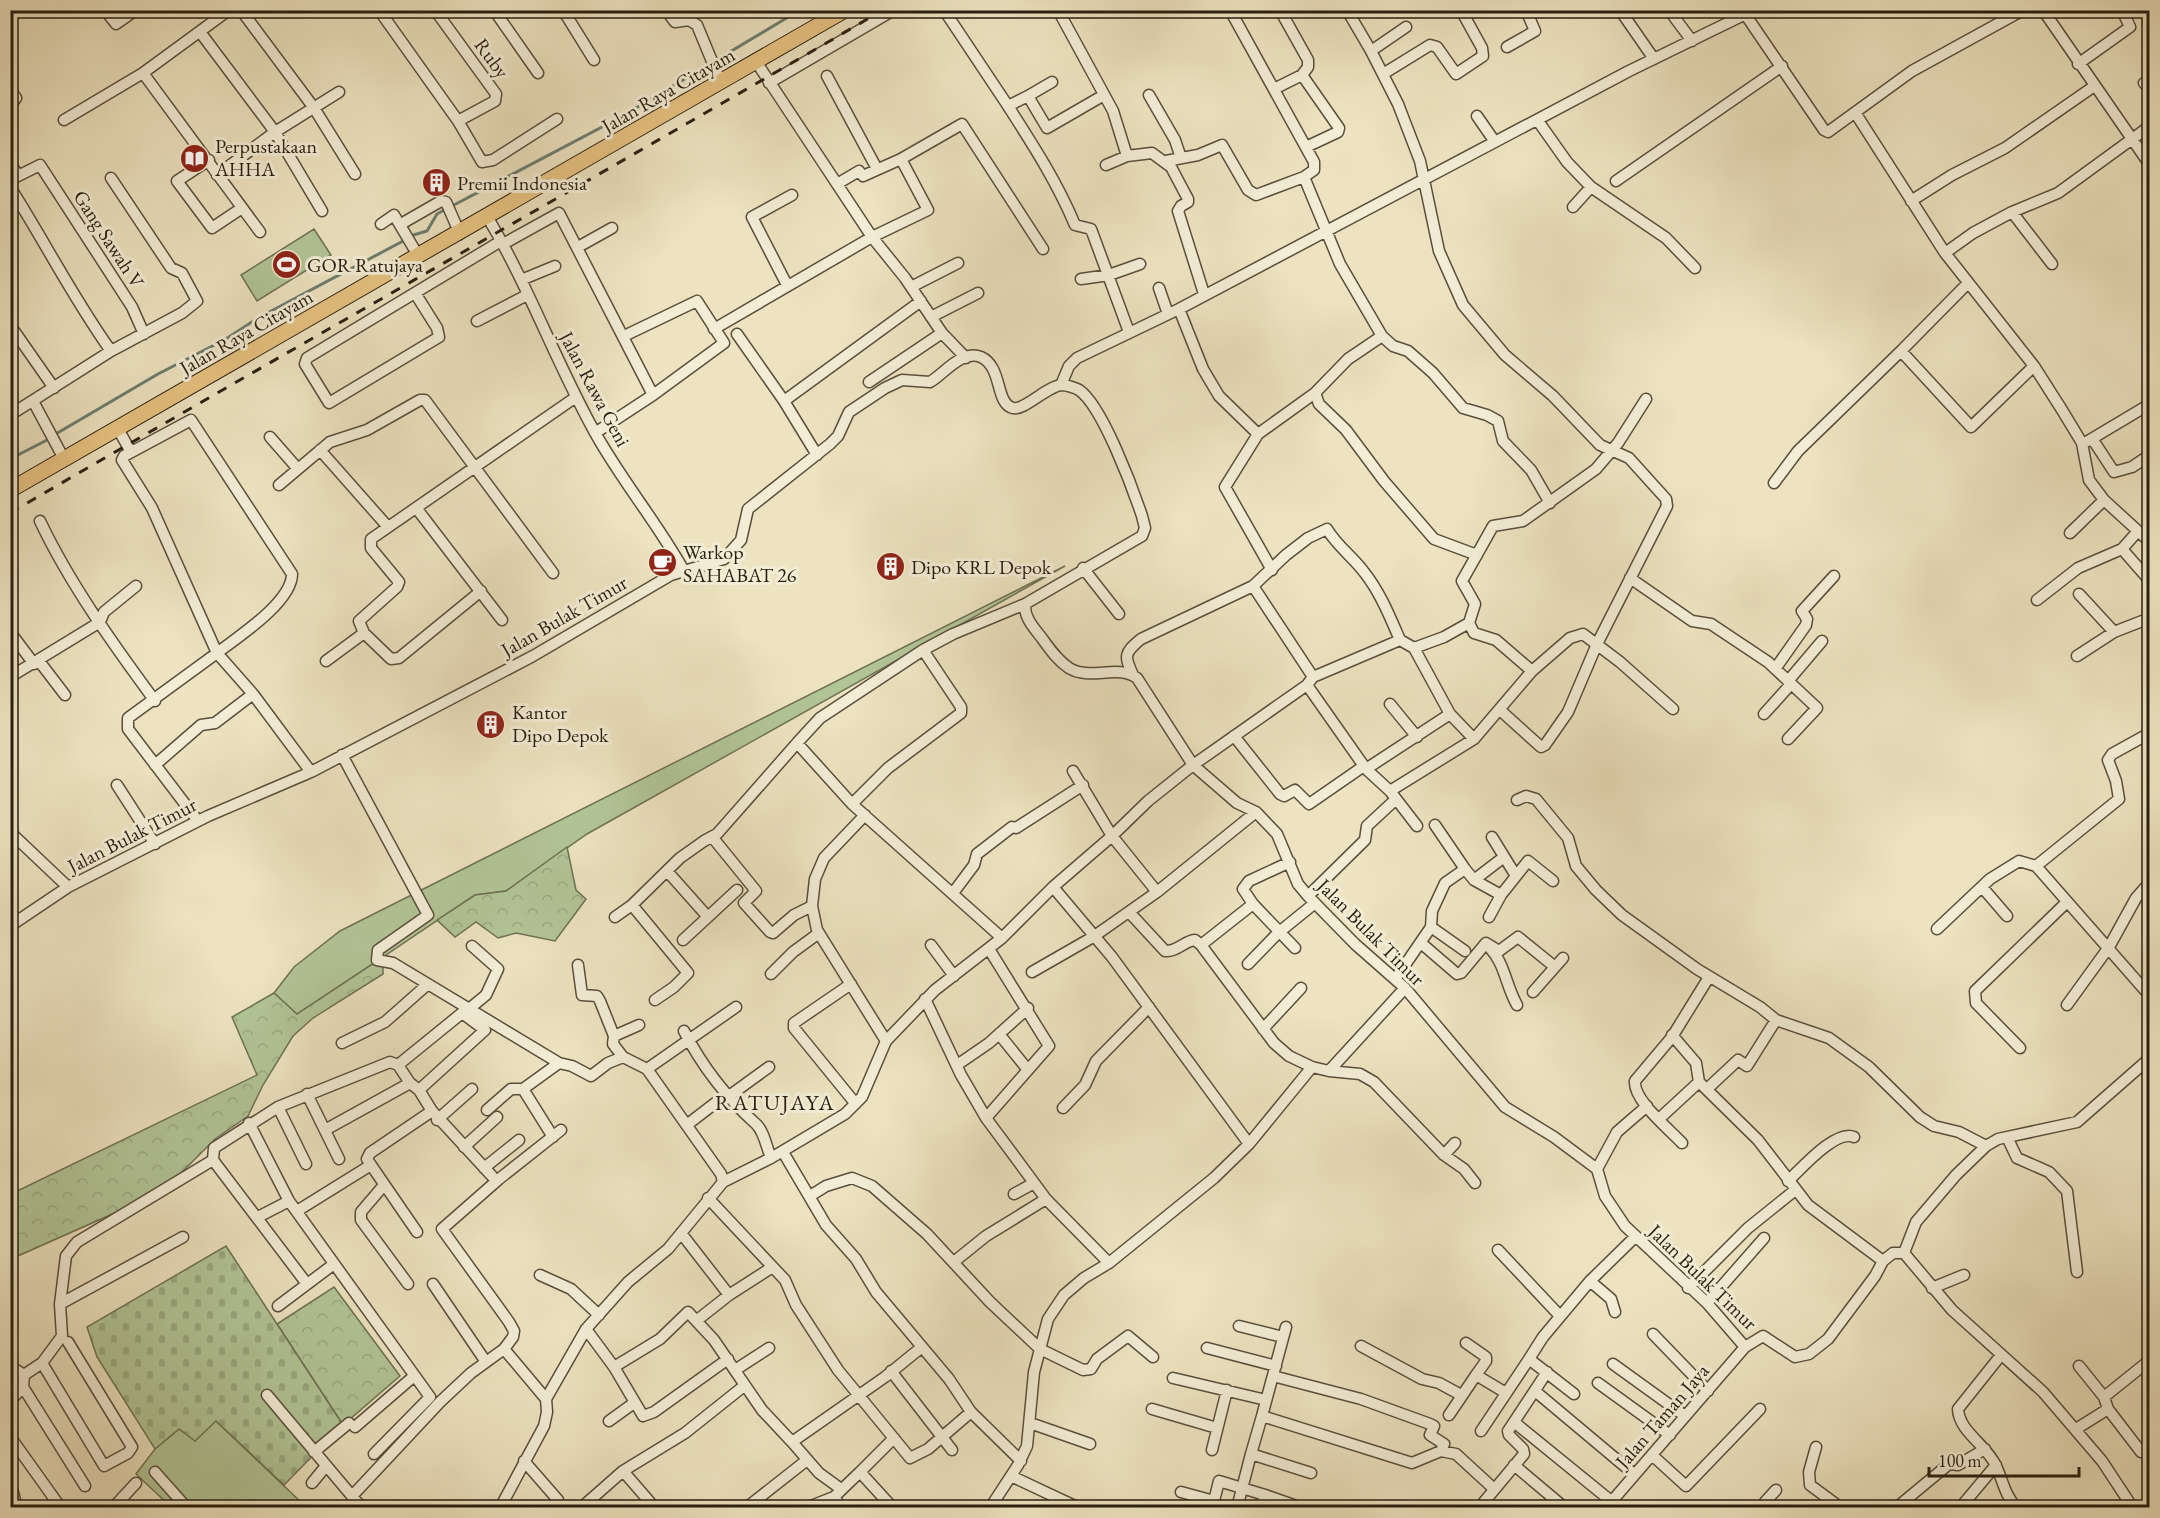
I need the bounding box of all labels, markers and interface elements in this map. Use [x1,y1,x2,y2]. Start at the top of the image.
street label: Ruby [469,33,515,83]
street label: Jalan Raya Citayam [595,41,740,140]
place label: Perpustakaan AHHA [214,133,317,182]
library icon: Perpustakaan AHHA [178,142,210,174]
building icon: Premii Indonesia [420,167,452,199]
place label: Premii Indonesia [457,170,587,196]
street label: Gang Sawah V [68,185,151,293]
sports icon: GOR Ratujaya [270,249,302,281]
place label: GOR Ratujaya [307,252,423,278]
street label: Jalan Raya Citayam [173,283,318,382]
street label: Jalan Rawa Geni [553,325,636,451]
place label: Warkop SAHABAT 26 [683,539,797,588]
cafe icon: Warkop SAHABAT 26 [646,547,678,579]
building icon: Dipo KRL Depok [874,551,906,583]
place label: Dipo KRL Depok [911,554,1052,580]
street label: Jalan Bulak Timur [494,569,632,664]
place label: Kantor Dipo Depok [512,699,609,748]
building icon: Kantor Dipo Depok [475,708,507,740]
street label: Jalan Bulak Timur [61,791,201,880]
street label: Jalan Bulak Timur [1310,871,1430,991]
district label: RATUJAYA [715,1088,835,1117]
street label: Jalan Bulak Timur [1642,1217,1763,1336]
street label: Jalan Taman Jaya [1608,1358,1715,1475]
scale bar [1929,1440,2079,1478]
text: 100 m [1938,1449,1982,1472]

